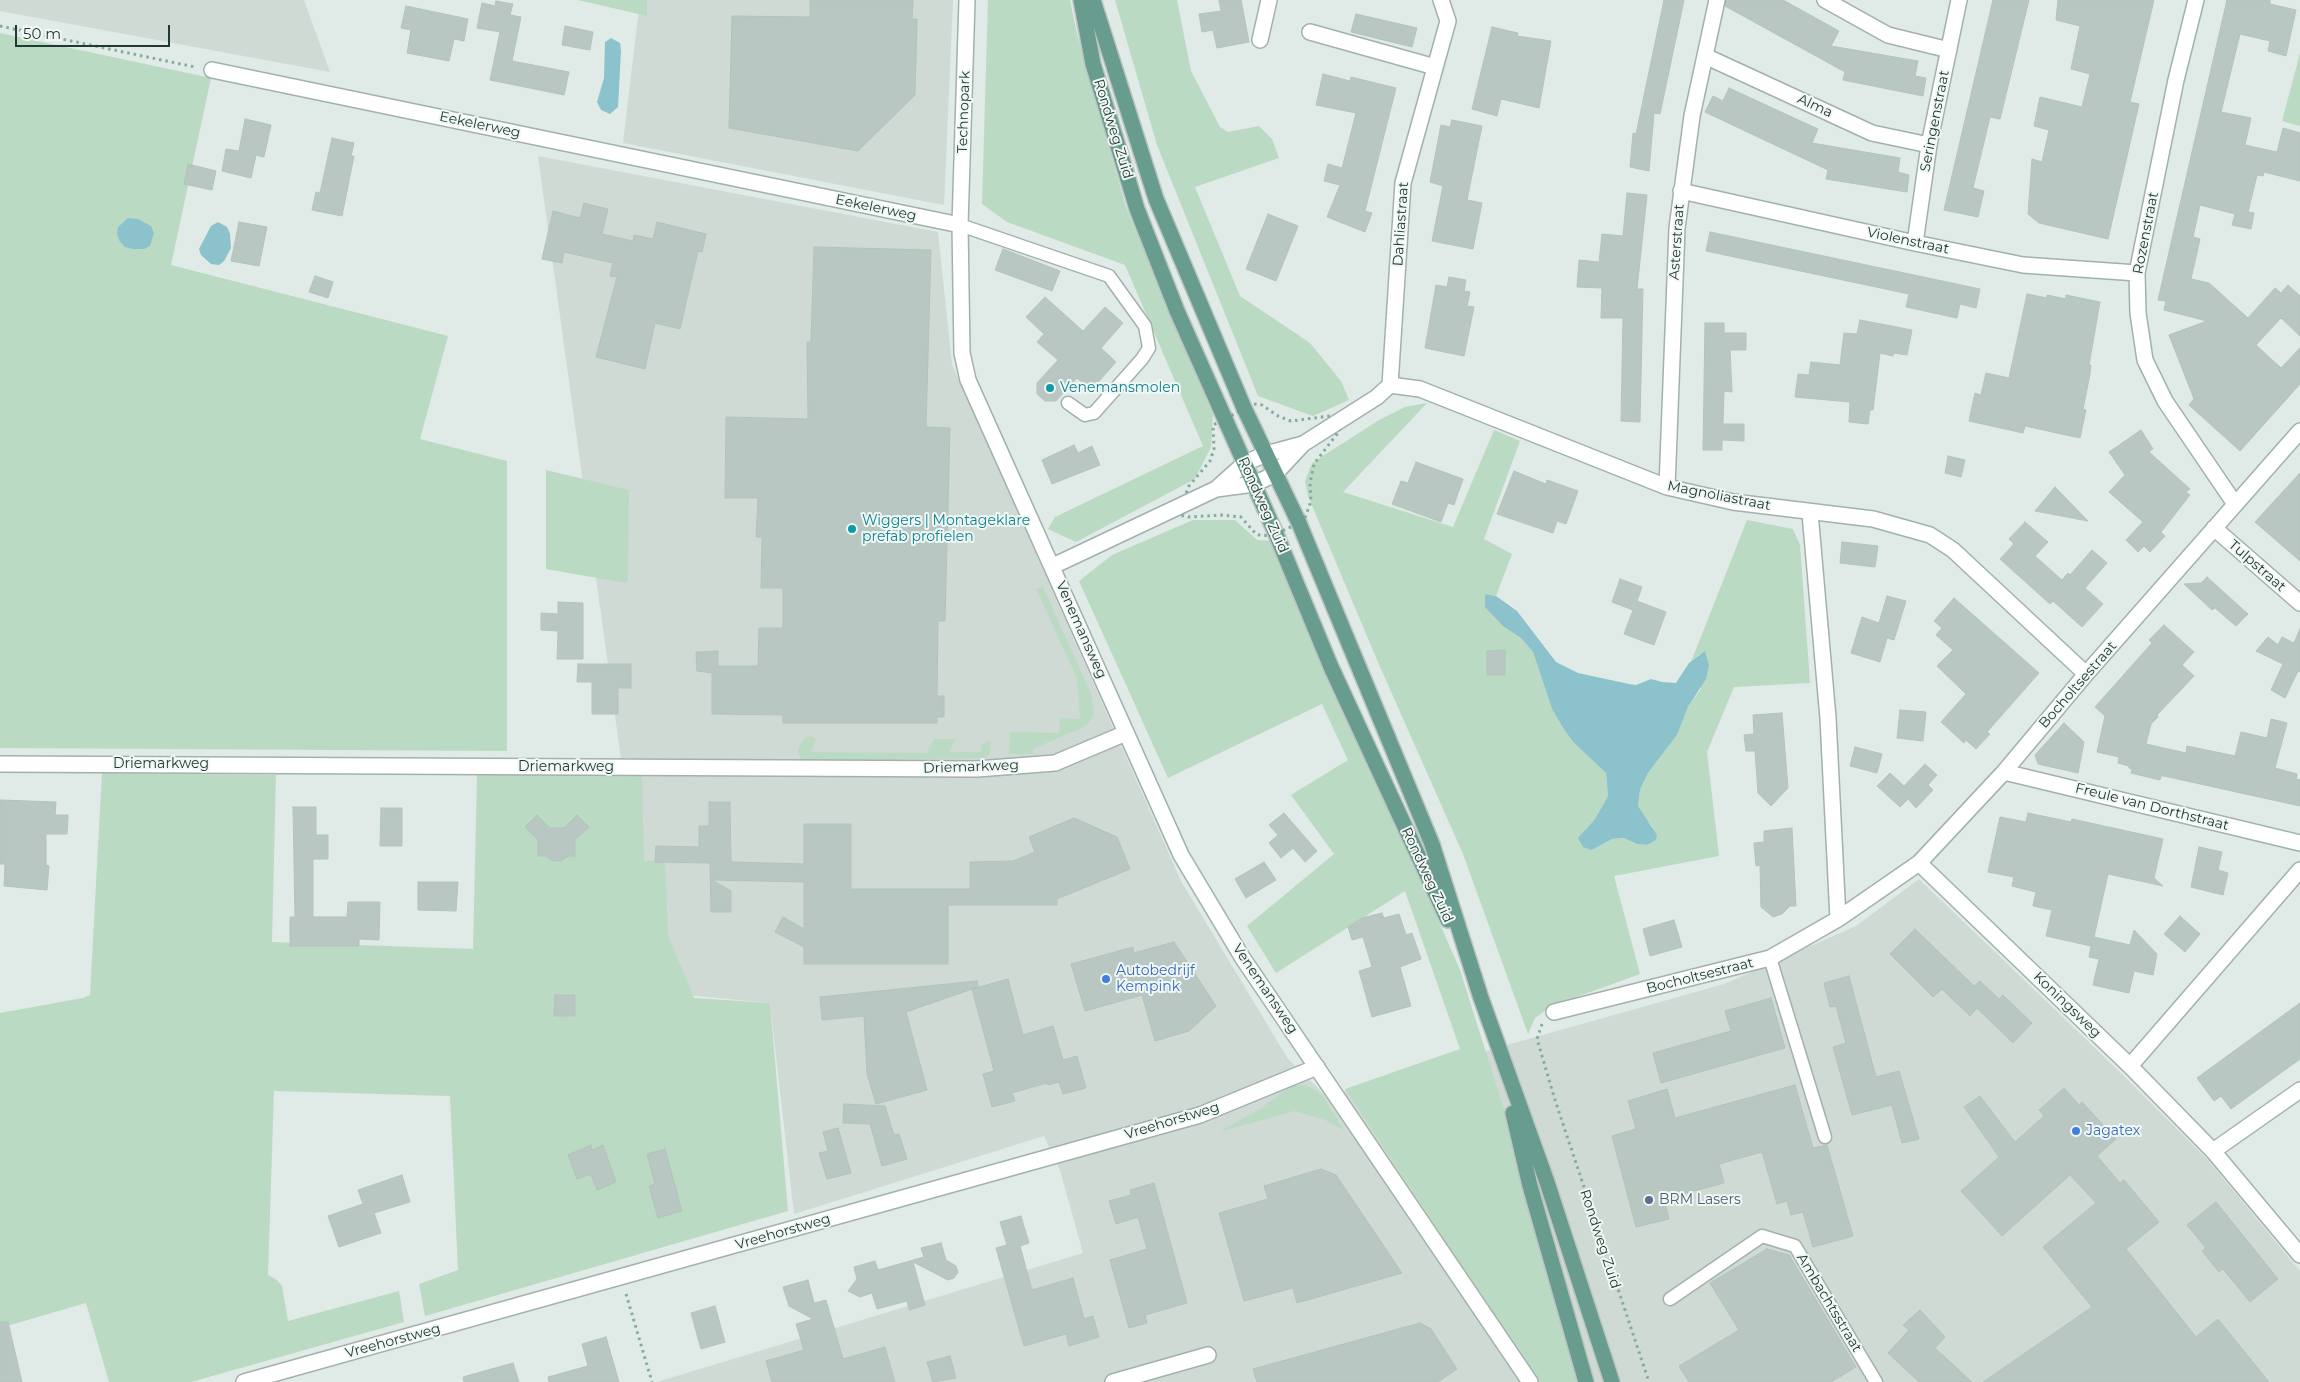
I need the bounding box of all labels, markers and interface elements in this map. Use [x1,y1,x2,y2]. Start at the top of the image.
scale bar [18,15,172,47]
text: 50 m [23,24,61,43]
street label: Seringenstraat [1917,69,1953,173]
street label: Technopark [954,70,974,154]
street label: Rondweg Zuid [1090,77,1136,181]
street label: Alma [1795,91,1835,121]
street label: Eekelerweg [438,108,522,142]
street label: Dahliastraat [1390,181,1412,267]
street label: Rozenstraat [2130,190,2162,276]
street label: Eekelerweg [834,191,918,225]
street label: Asterstraat [1666,203,1688,281]
street label: Violenstraat [1865,224,1951,258]
place label: Venemansmolen [1060,380,1180,396]
marker: Venemansmolen [1044,382,1056,394]
street label: Rondweg Zuid [1234,454,1292,556]
street label: Magnoliastraat [1666,478,1772,514]
place label: Wiggers | Montageklare prefab profielen [862,513,1030,546]
marker: Wiggers | Montageklare prefab profielen [846,523,858,535]
street label: Tulpstraat [2225,537,2289,595]
street label: Venemansweg [1052,579,1110,681]
street label: Bocholtsestraat [2036,638,2120,732]
street label: Driemarkweg [113,756,209,772]
street label: Driemarkweg [923,757,1019,777]
street label: Driemarkweg [518,759,614,775]
street label: Freule van Dorthstraat [2073,780,2231,834]
street label: Rondweg Zuid [1398,825,1456,925]
street label: Venemansweg [1229,941,1301,1037]
street label: Bocholtsestraat [1645,955,1755,997]
place label: Autobedrijf Kempink [1116,963,1195,996]
street label: Koningsweg [2030,969,2104,1041]
marker: Autobedrijf Kempink [1100,973,1112,985]
street label: Vreehorstweg [1123,1099,1221,1143]
place label: Jagatex [2086,1123,2140,1139]
marker: Jagatex [2070,1125,2082,1137]
street label: Rondweg Zuid [1576,1187,1624,1291]
place label: BRM Lasers [1659,1192,1741,1208]
marker: BRM Lasers [1643,1194,1655,1206]
street label: Vreehorstweg [734,1210,832,1254]
street label: Ambachtsstraat [1793,1251,1865,1355]
street label: Vreehorstweg [344,1320,442,1362]

